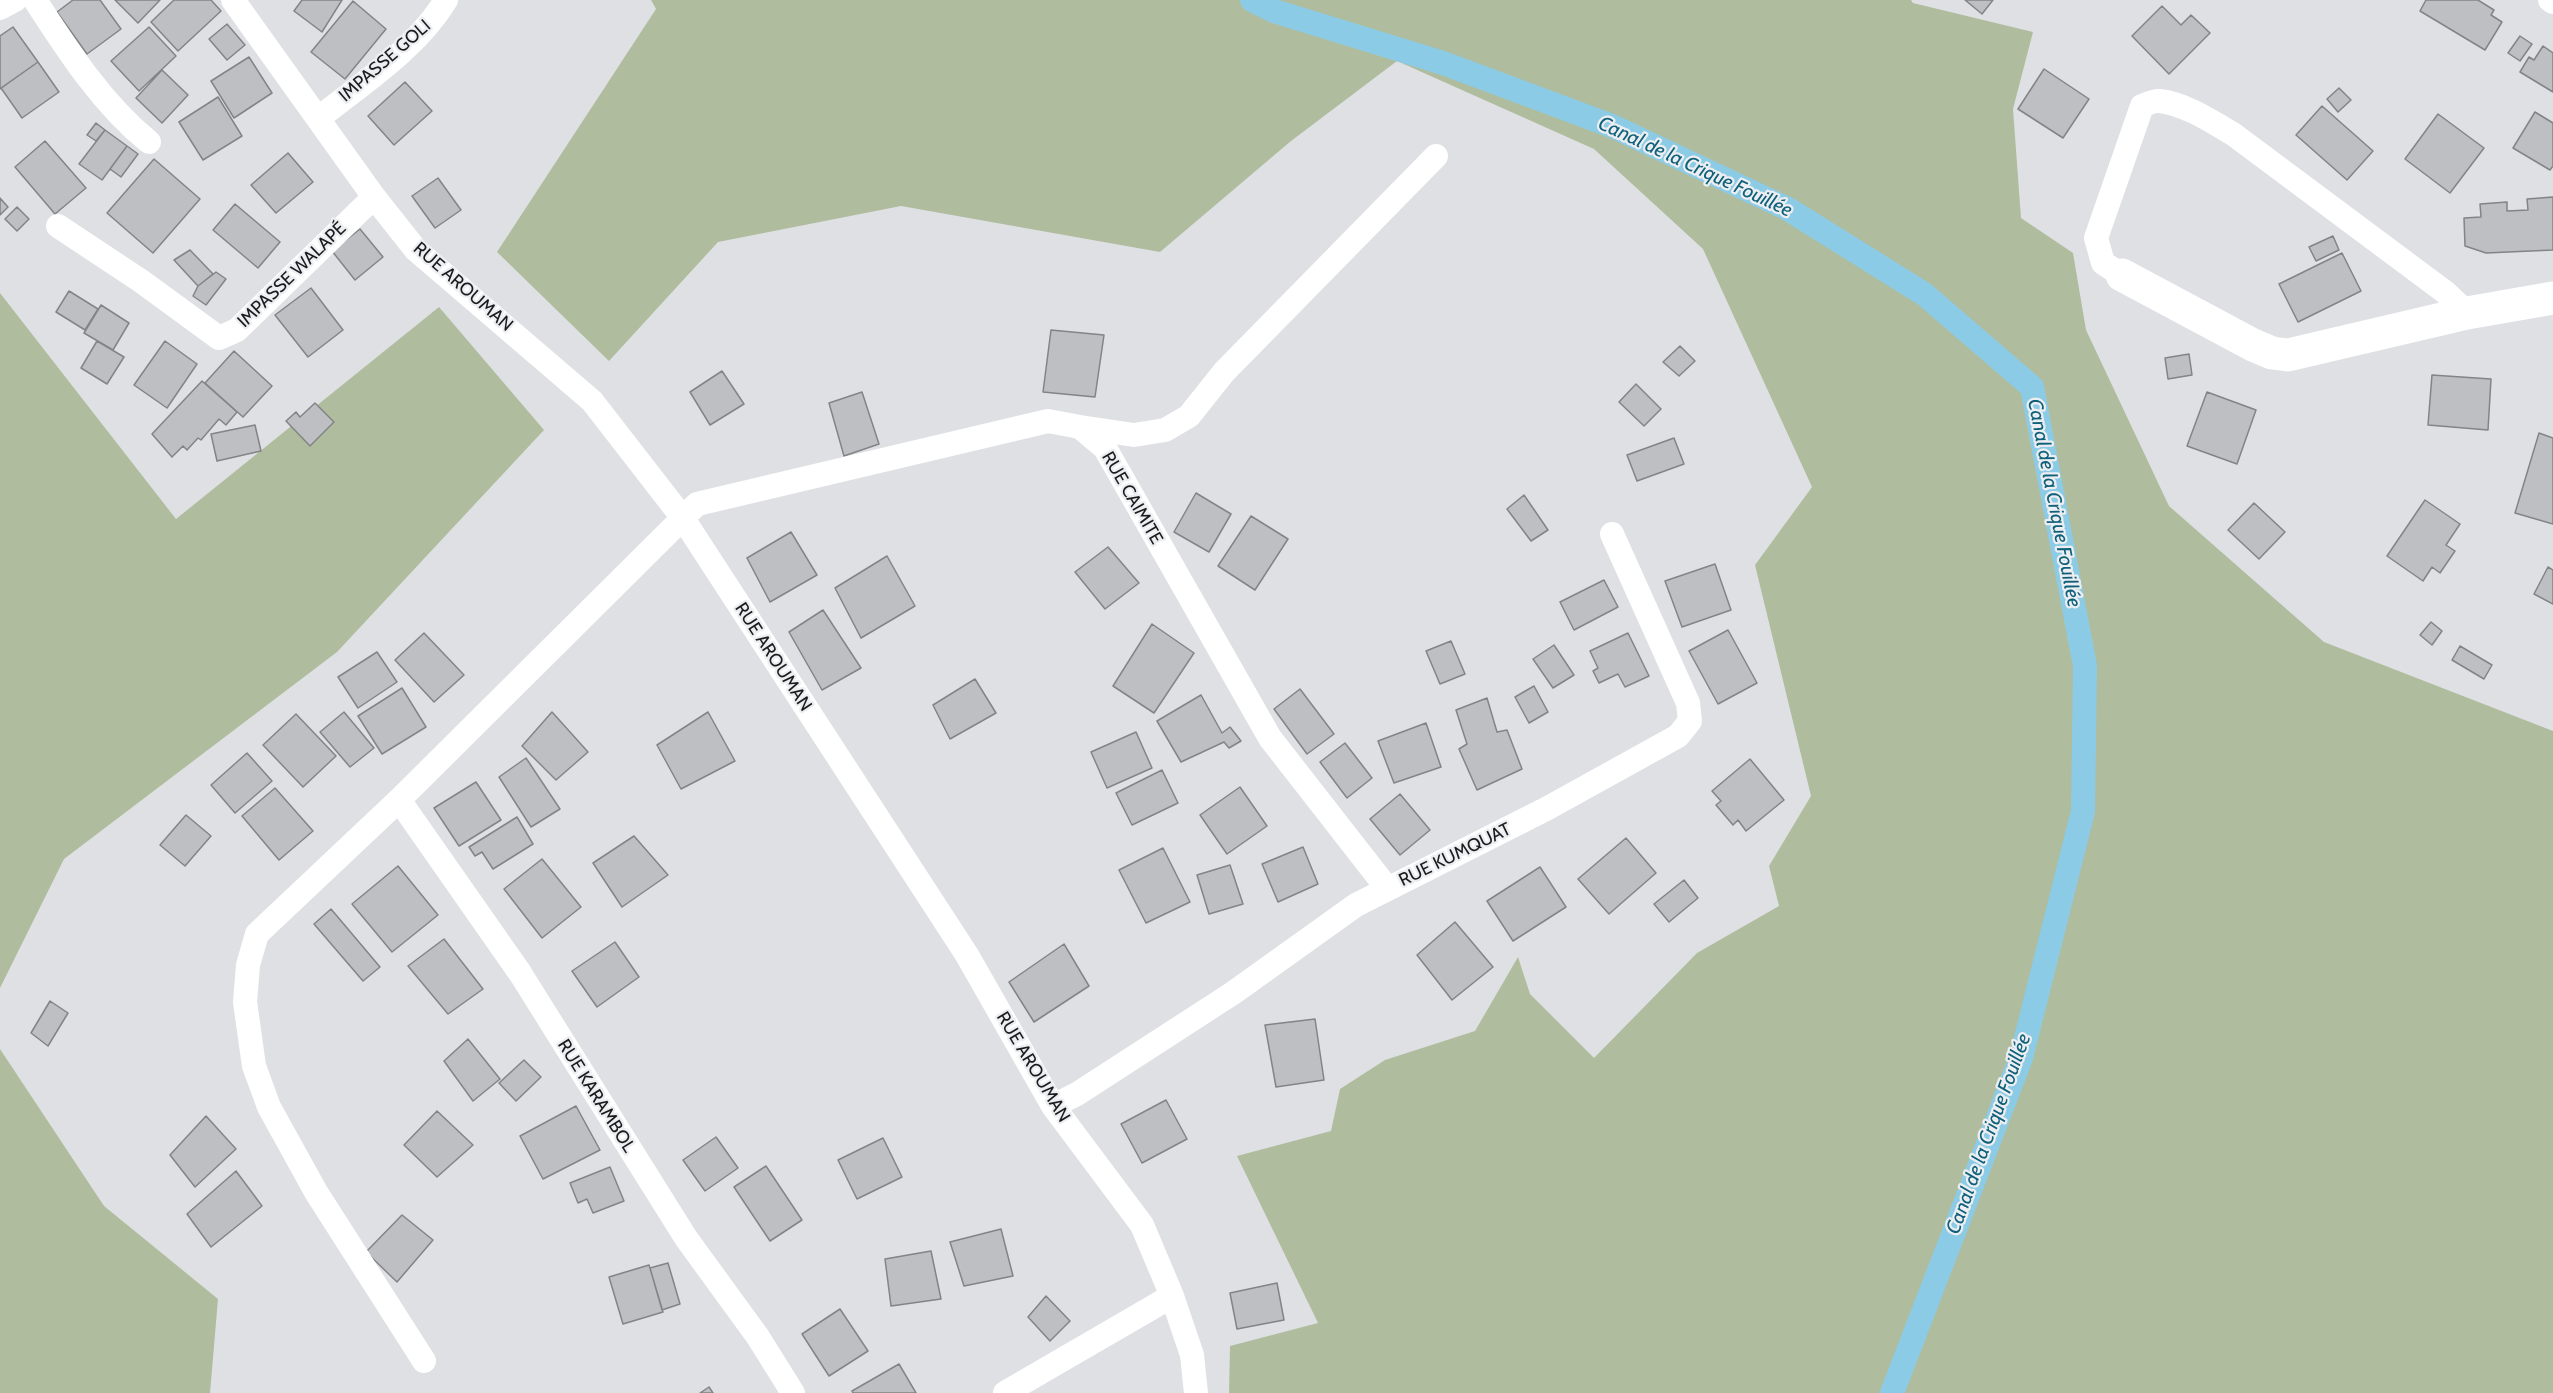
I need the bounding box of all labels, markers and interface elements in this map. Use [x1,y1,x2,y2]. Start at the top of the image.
street label: IMPASSE GOLI [335,15,435,107]
water label: Canal de la Crique Fouillée [1594,111,1796,223]
street label: IMPASSE WALAPÉ [233,218,351,332]
street label: RUE AROUMAN [409,238,517,336]
water label: Canal de la Crique Fouillée [2022,397,2086,609]
street label: RUE CAIMITE [1097,448,1167,548]
street label: RUE AROUMAN [730,599,816,715]
street label: RUE KUMQUAT [1396,819,1514,891]
street label: RUE AROUMAN [992,1008,1074,1126]
water label: Canal de la Crique Fouillée [1942,1031,2036,1237]
street label: RUE KARAMBOL [553,1035,639,1157]

